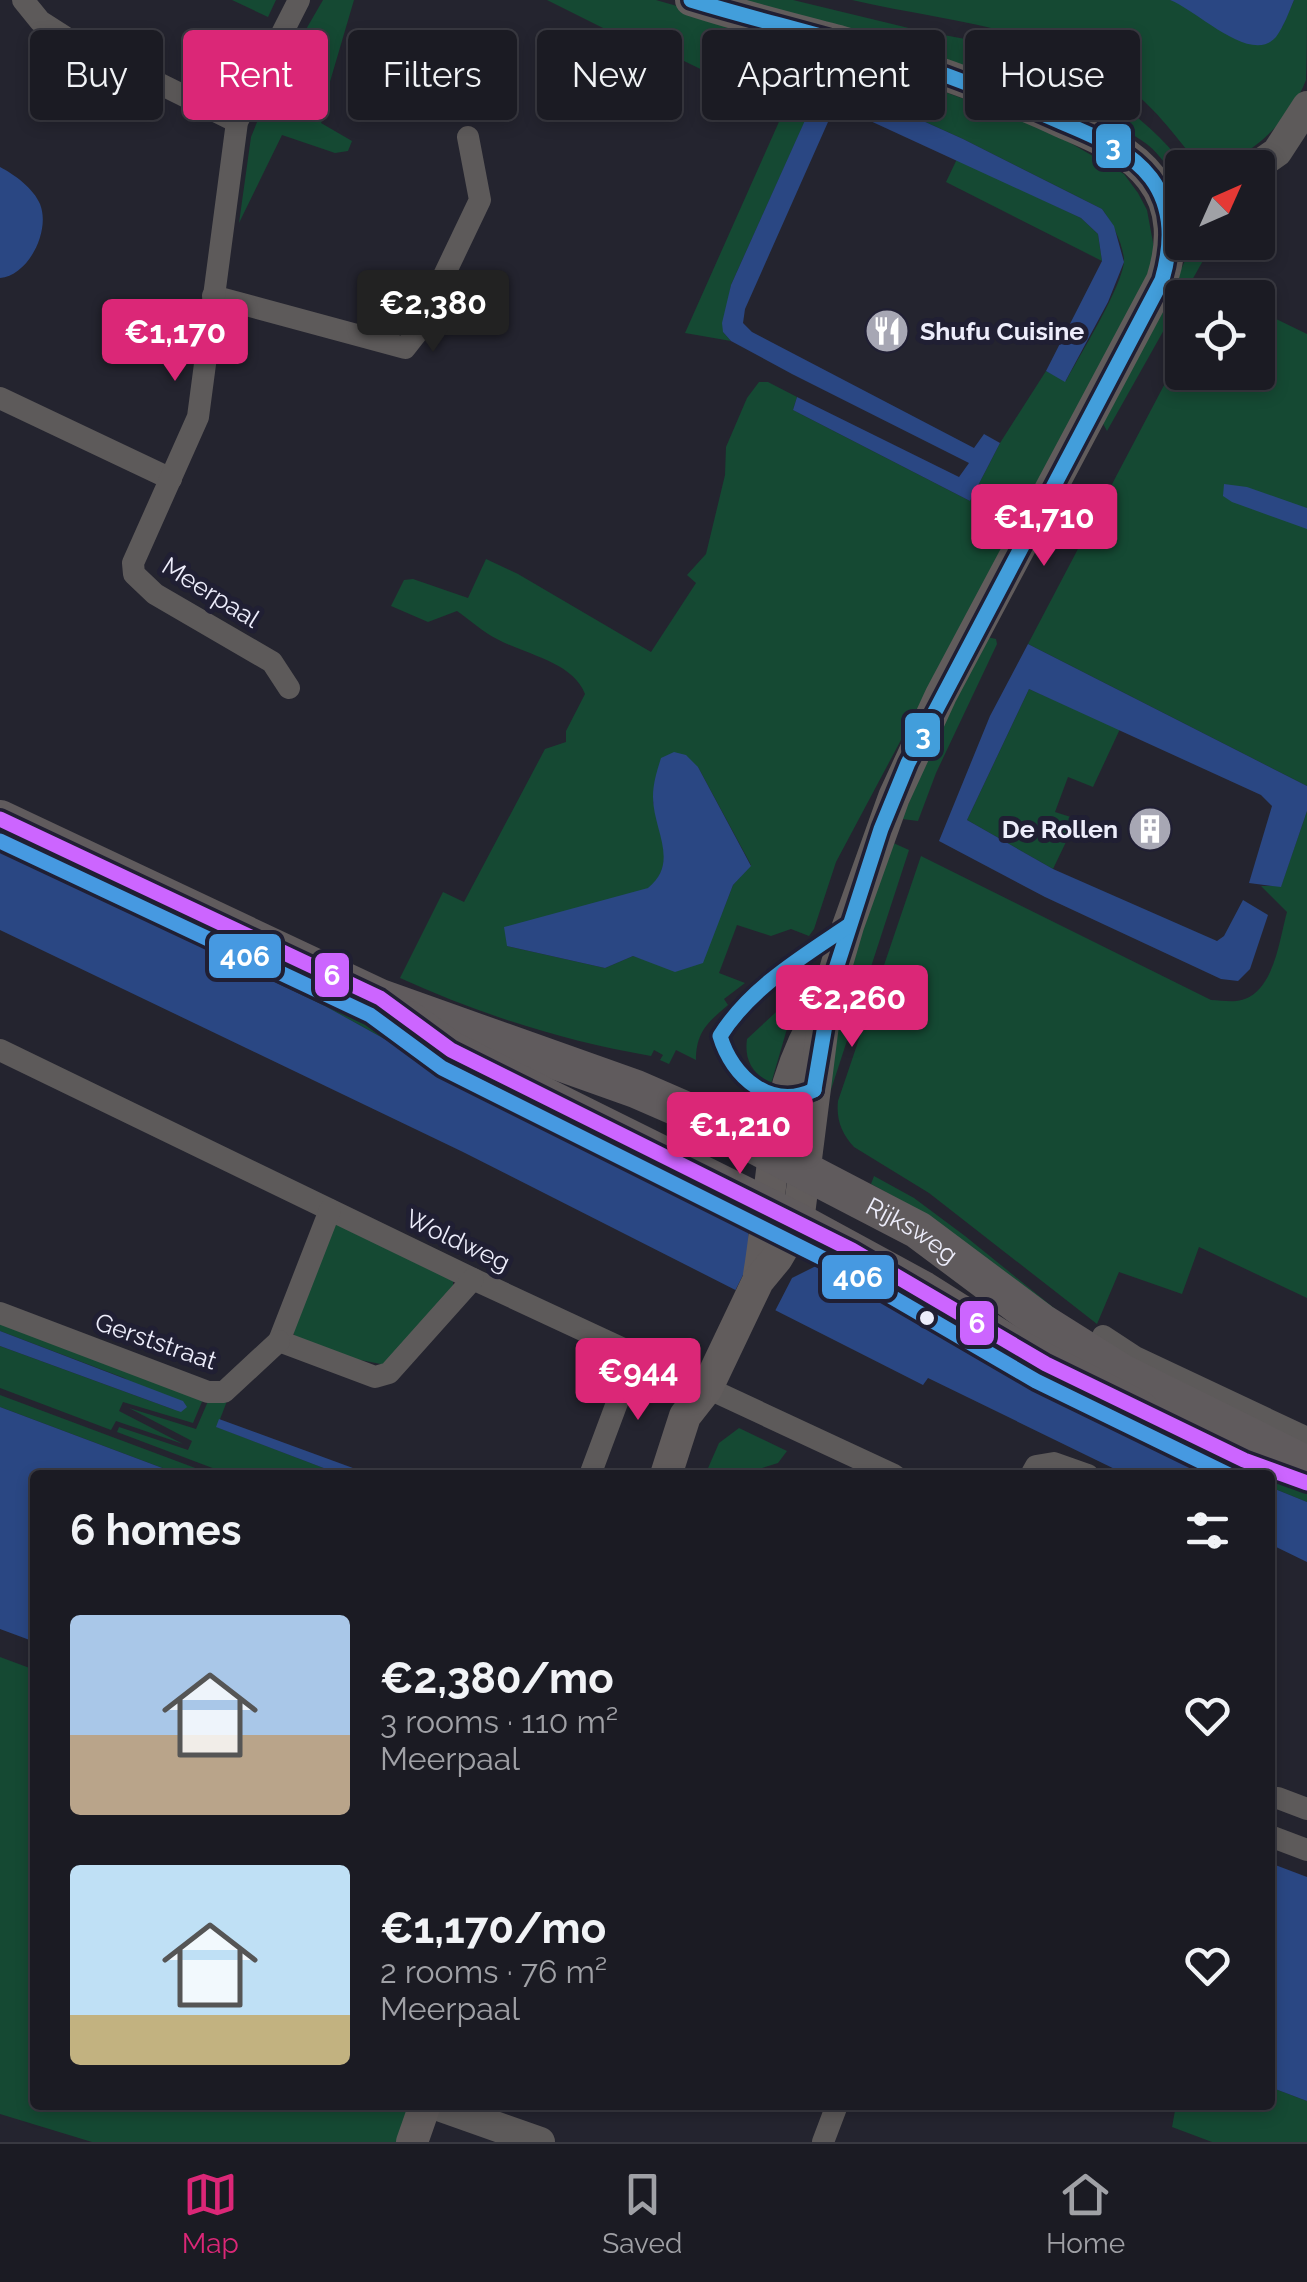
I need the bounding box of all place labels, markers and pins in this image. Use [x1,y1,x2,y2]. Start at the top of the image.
pin: €2,380 [352,270,514,355]
pin: €1,170 [94,299,256,384]
restaurant icon: Shufu Cuisine [864,308,910,354]
place label: Shufu Cuisine [920,316,1084,346]
pin: €1,710 [963,484,1125,569]
building icon: De Rollen [1127,806,1173,852]
place label: De Rollen [1002,814,1118,844]
pin: €2,260 [771,965,933,1050]
pin: €1,210 [659,1092,821,1177]
unlabelled marker [917,1308,937,1328]
pin: €944 [579,1338,697,1423]

